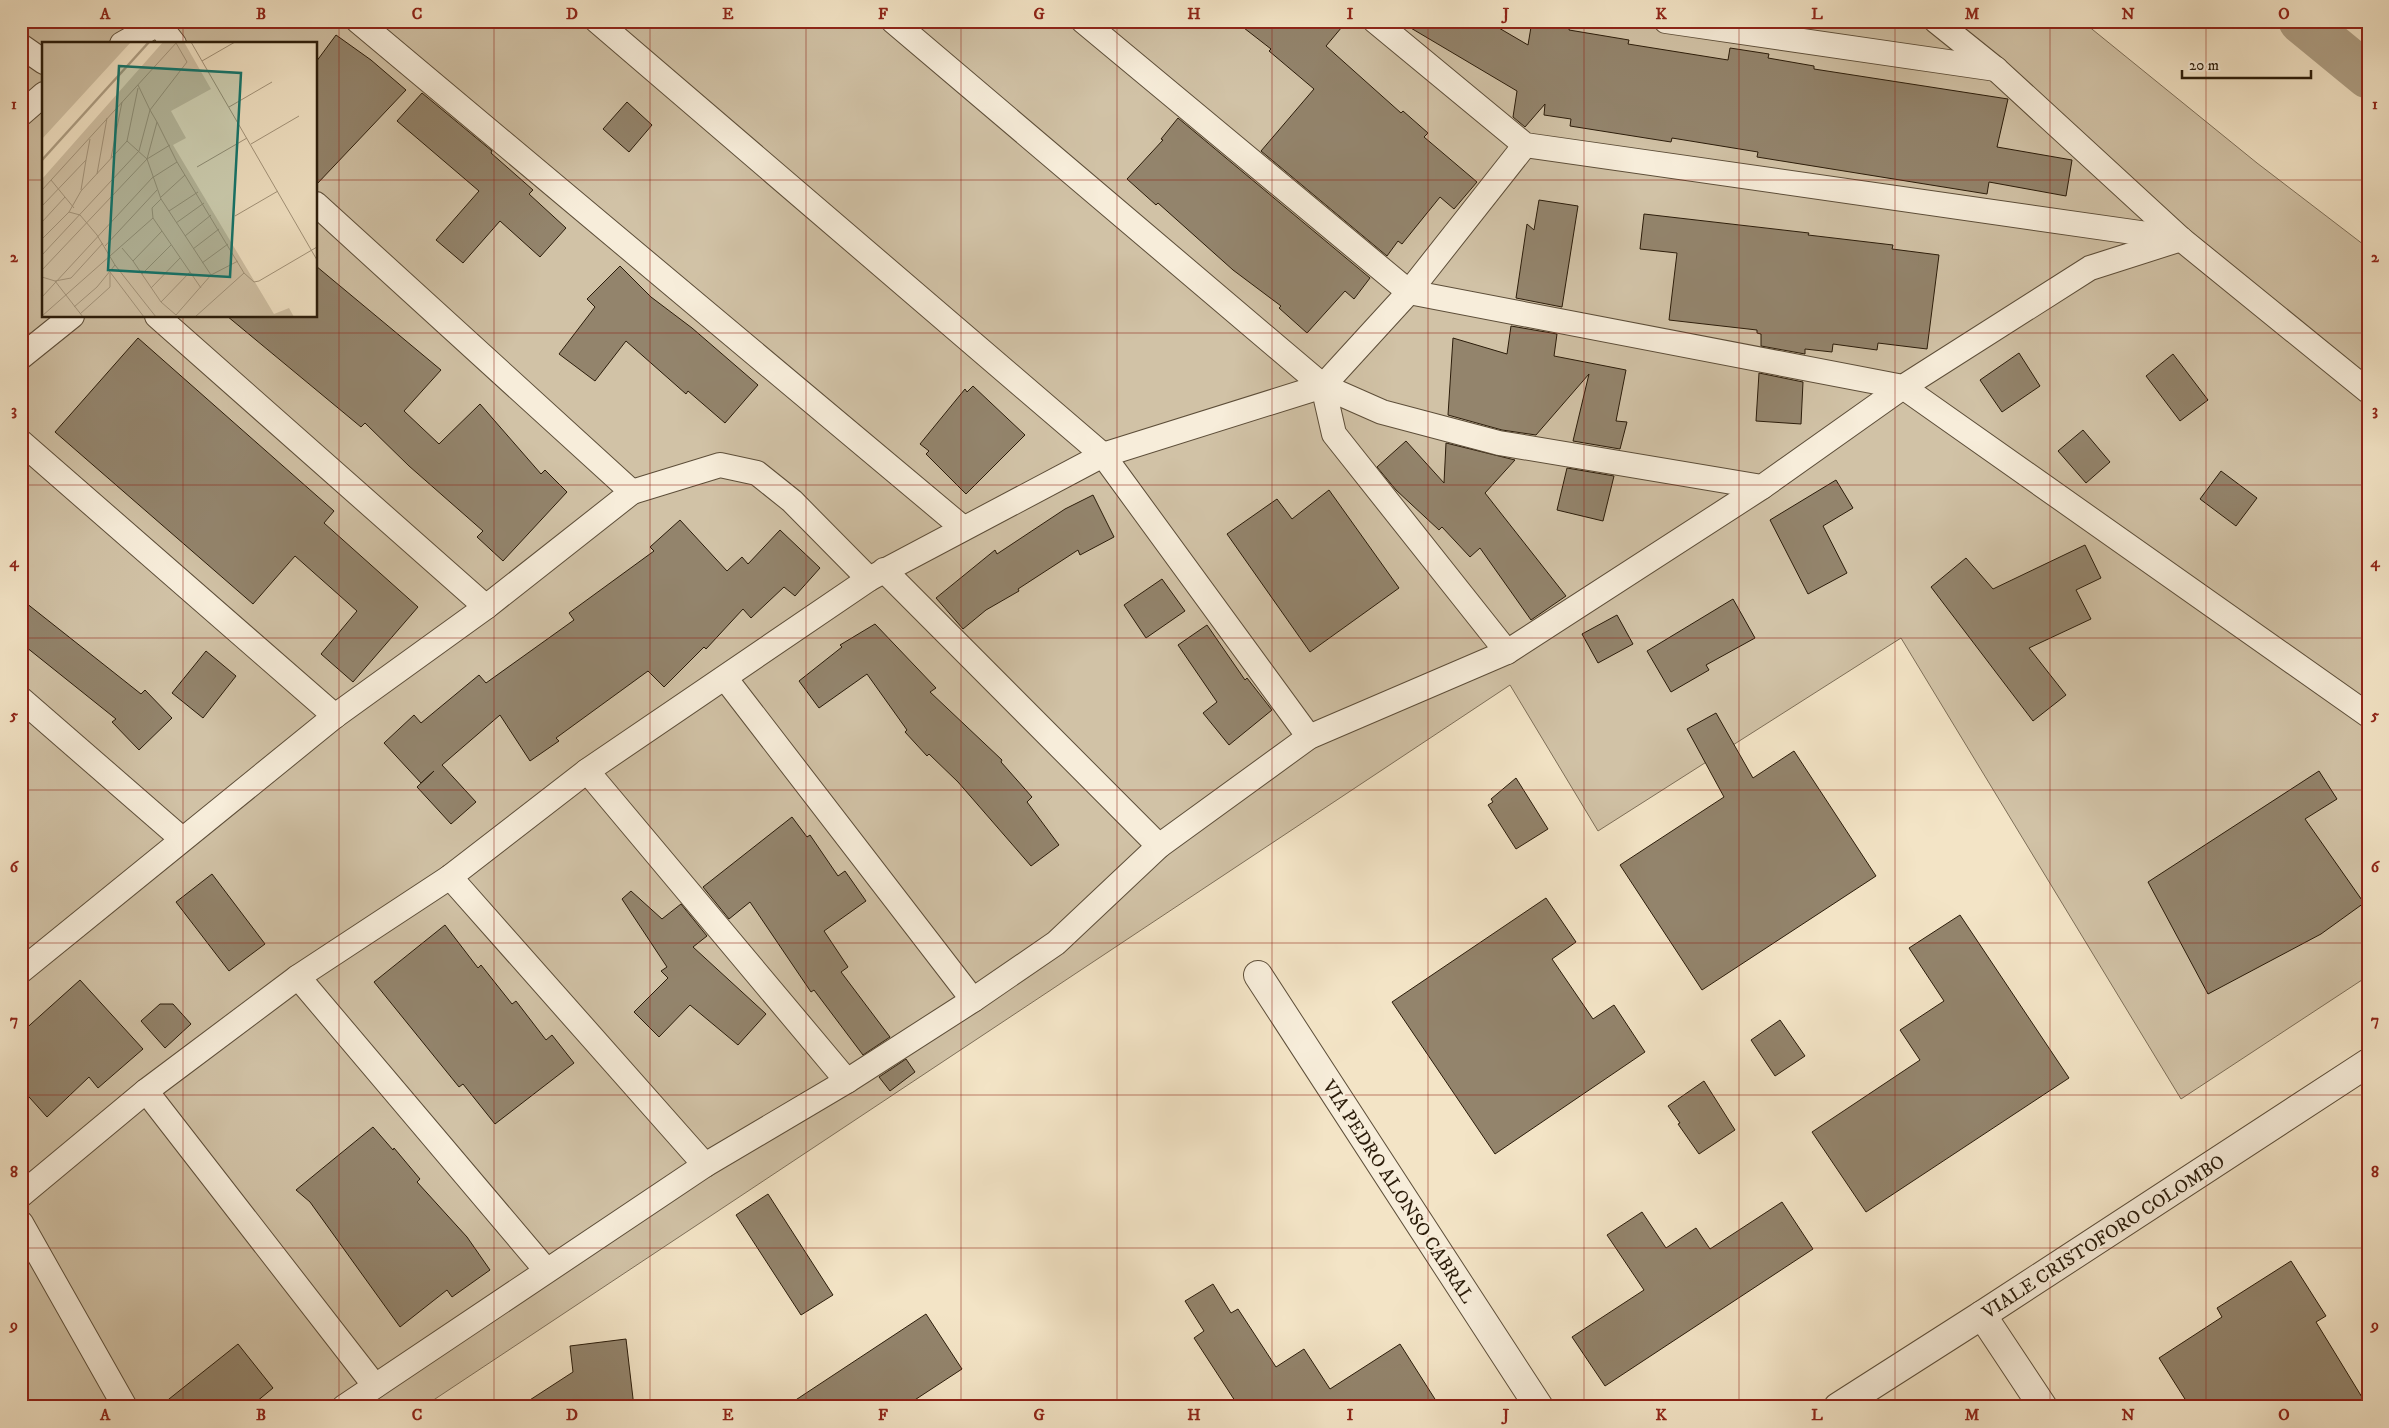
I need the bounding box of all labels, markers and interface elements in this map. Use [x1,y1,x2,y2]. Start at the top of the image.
text: A [99,4,111,24]
text: B [256,4,266,24]
text: C [412,4,422,24]
text: D [566,4,578,24]
text: E [722,4,734,24]
text: F [878,4,888,24]
text: G [1033,4,1045,24]
text: H [1187,4,1201,24]
text: I [1347,4,1354,24]
text: J [1501,4,1510,24]
text: K [1655,4,1667,24]
text: L [1811,4,1823,24]
text: M [1965,4,1980,24]
text: N [2121,4,2135,24]
text: O [2278,4,2290,24]
inset map [42,42,318,318]
scale bar [2182,48,2310,80]
text: 20 m [2189,56,2219,75]
text: 1 [11,94,17,114]
text: 1 [2372,94,2378,114]
text: 2 [10,247,19,267]
text: 2 [2371,247,2380,267]
text: 3 [11,400,17,420]
text: 3 [2372,400,2378,420]
text: 4 [8,552,19,572]
text: 4 [2369,552,2380,572]
text: 5 [9,705,18,725]
text: 5 [2370,705,2379,725]
text: 6 [10,857,20,877]
text: 6 [2371,857,2381,877]
text: 7 [10,1010,18,1030]
text: 7 [2371,1010,2379,1030]
street label: VIA PEDRO ALONSO CABRAL [1316,1075,1479,1308]
street label: VIALE CRISTOFORO COLOMBO [1977,1150,2229,1325]
text: 8 [10,1162,18,1182]
text: 8 [2371,1162,2379,1182]
text: 9 [9,1315,18,1335]
text: 9 [2370,1315,2379,1335]
text: A [99,1405,111,1425]
text: B [256,1405,266,1425]
text: C [412,1405,422,1425]
text: D [566,1405,578,1425]
text: E [722,1405,734,1425]
text: F [878,1405,888,1425]
text: G [1033,1405,1045,1425]
text: H [1187,1405,1201,1425]
text: I [1347,1405,1354,1425]
text: J [1501,1405,1510,1425]
text: K [1655,1405,1667,1425]
text: L [1811,1405,1823,1425]
text: M [1965,1405,1980,1425]
text: N [2121,1405,2135,1425]
text: O [2278,1405,2290,1425]

